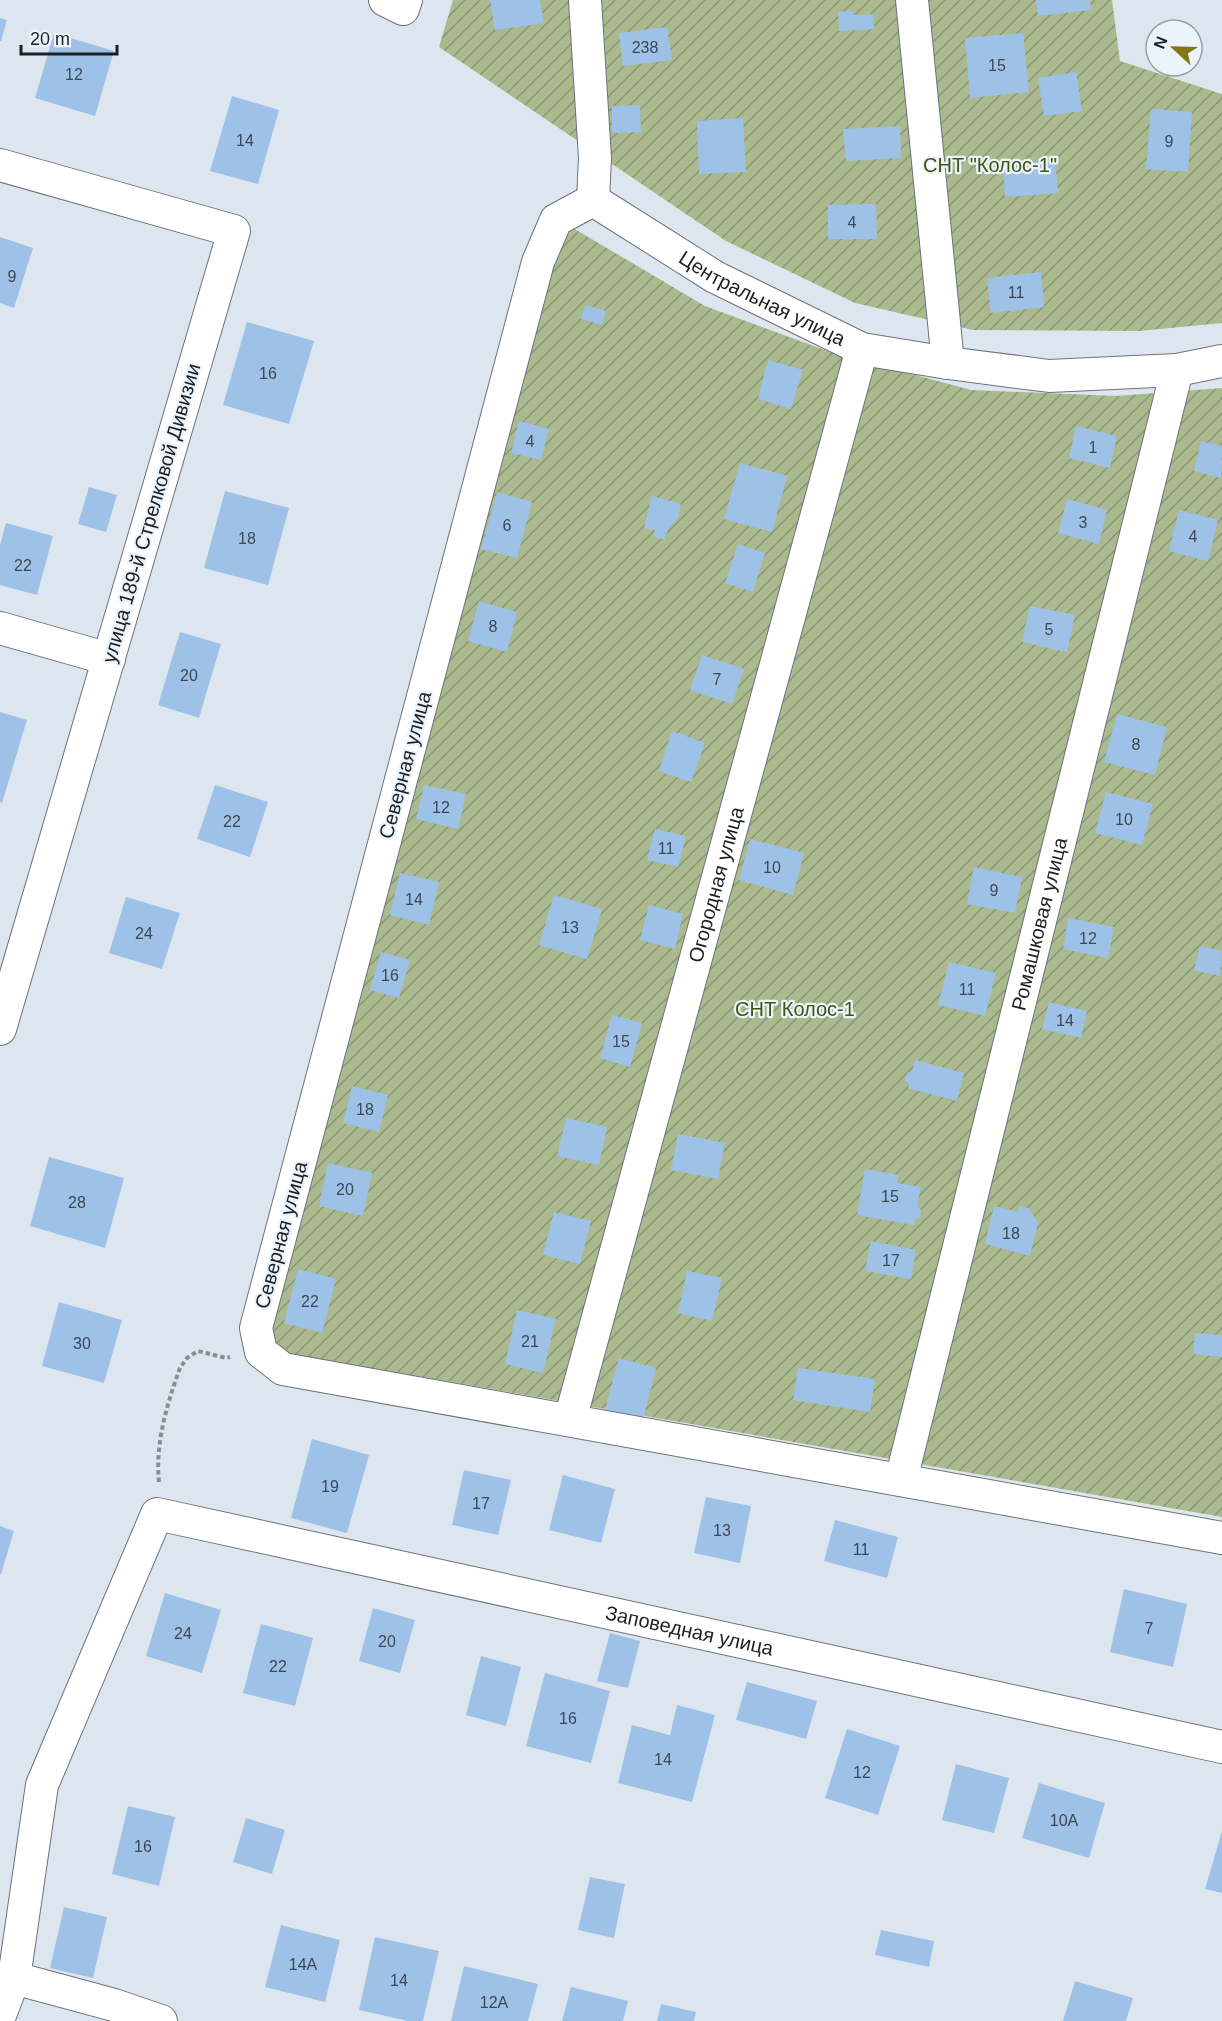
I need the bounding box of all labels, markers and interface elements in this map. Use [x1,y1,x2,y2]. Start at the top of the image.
scale bar [21,18,117,56]
north arrow [1144,18,1204,78]
text: 20 m [30,29,70,49]
text: N [1151,34,1171,51]
house number: 238 [632,39,658,56]
house number: 15 [988,57,1006,74]
house number: 12 [65,66,83,83]
house number: 14 [236,132,254,149]
house number: 9 [1165,133,1174,150]
park label: СНТ "Колос-1" [923,154,1057,176]
house number: 4 [848,214,857,231]
street label: Центральная улица [675,246,850,351]
house number: 9 [8,268,17,285]
house number: 11 [1008,284,1024,301]
street label: улица 189-й Стрелковой Дивизии [98,361,204,665]
house number: 16 [259,365,277,382]
house number: 4 [526,433,535,450]
house number: 1 [1089,439,1098,456]
house number: 3 [1079,514,1088,531]
house number: 6 [503,517,512,534]
house number: 4 [1189,528,1198,545]
house number: 18 [238,530,256,547]
house number: 22 [14,557,32,574]
house number: 8 [489,618,498,635]
house number: 5 [1045,621,1054,638]
house number: 20 [180,667,198,684]
house number: 7 [713,671,722,688]
street label: Северная улица [375,688,435,841]
house number: 8 [1132,736,1141,753]
house number: 12 [432,799,450,816]
street label: Огородная улица [684,803,748,965]
house number: 10 [1115,811,1133,828]
house number: 22 [223,813,241,830]
street label: Ромашковая улица [1007,834,1072,1013]
house number: 11 [658,840,674,857]
house number: 10 [763,859,781,876]
house number: 9 [990,882,999,899]
house number: 14 [405,891,423,908]
house number: 13 [561,919,579,936]
house number: 24 [135,925,153,942]
house number: 12 [1079,930,1097,947]
house number: 16 [381,967,399,984]
house number: 11 [959,981,975,998]
park label: СНТ Колос-1 [735,998,855,1020]
house number: 14 [1056,1012,1074,1029]
house number: 15 [612,1033,630,1050]
house number: 18 [356,1101,374,1118]
street label: Северная улица [251,1158,311,1311]
house number: 20 [336,1181,354,1198]
house number: 15 [881,1188,899,1205]
house number: 28 [68,1194,86,1211]
house number: 18 [1002,1225,1020,1242]
house number: 17 [882,1252,900,1269]
house number: 22 [301,1293,319,1310]
house number: 21 [521,1333,539,1350]
house number: 30 [73,1335,91,1352]
house number: 19 [321,1478,339,1495]
house number: 17 [472,1495,490,1512]
house number: 13 [713,1522,731,1539]
house number: 11 [853,1541,869,1558]
street label: Заповедная улица [603,1601,776,1660]
house number: 7 [1145,1620,1154,1637]
house number: 24 [174,1625,192,1642]
house number: 20 [378,1633,396,1650]
house number: 22 [269,1658,287,1675]
house number: 16 [559,1710,577,1727]
house number: 14 [654,1751,672,1768]
house number: 12 [853,1764,871,1781]
house number: 10А [1050,1812,1079,1829]
house number: 16 [134,1838,152,1855]
house number: 14А [289,1956,318,1973]
house number: 14 [390,1972,408,1989]
house number: 12А [480,1994,509,2011]

